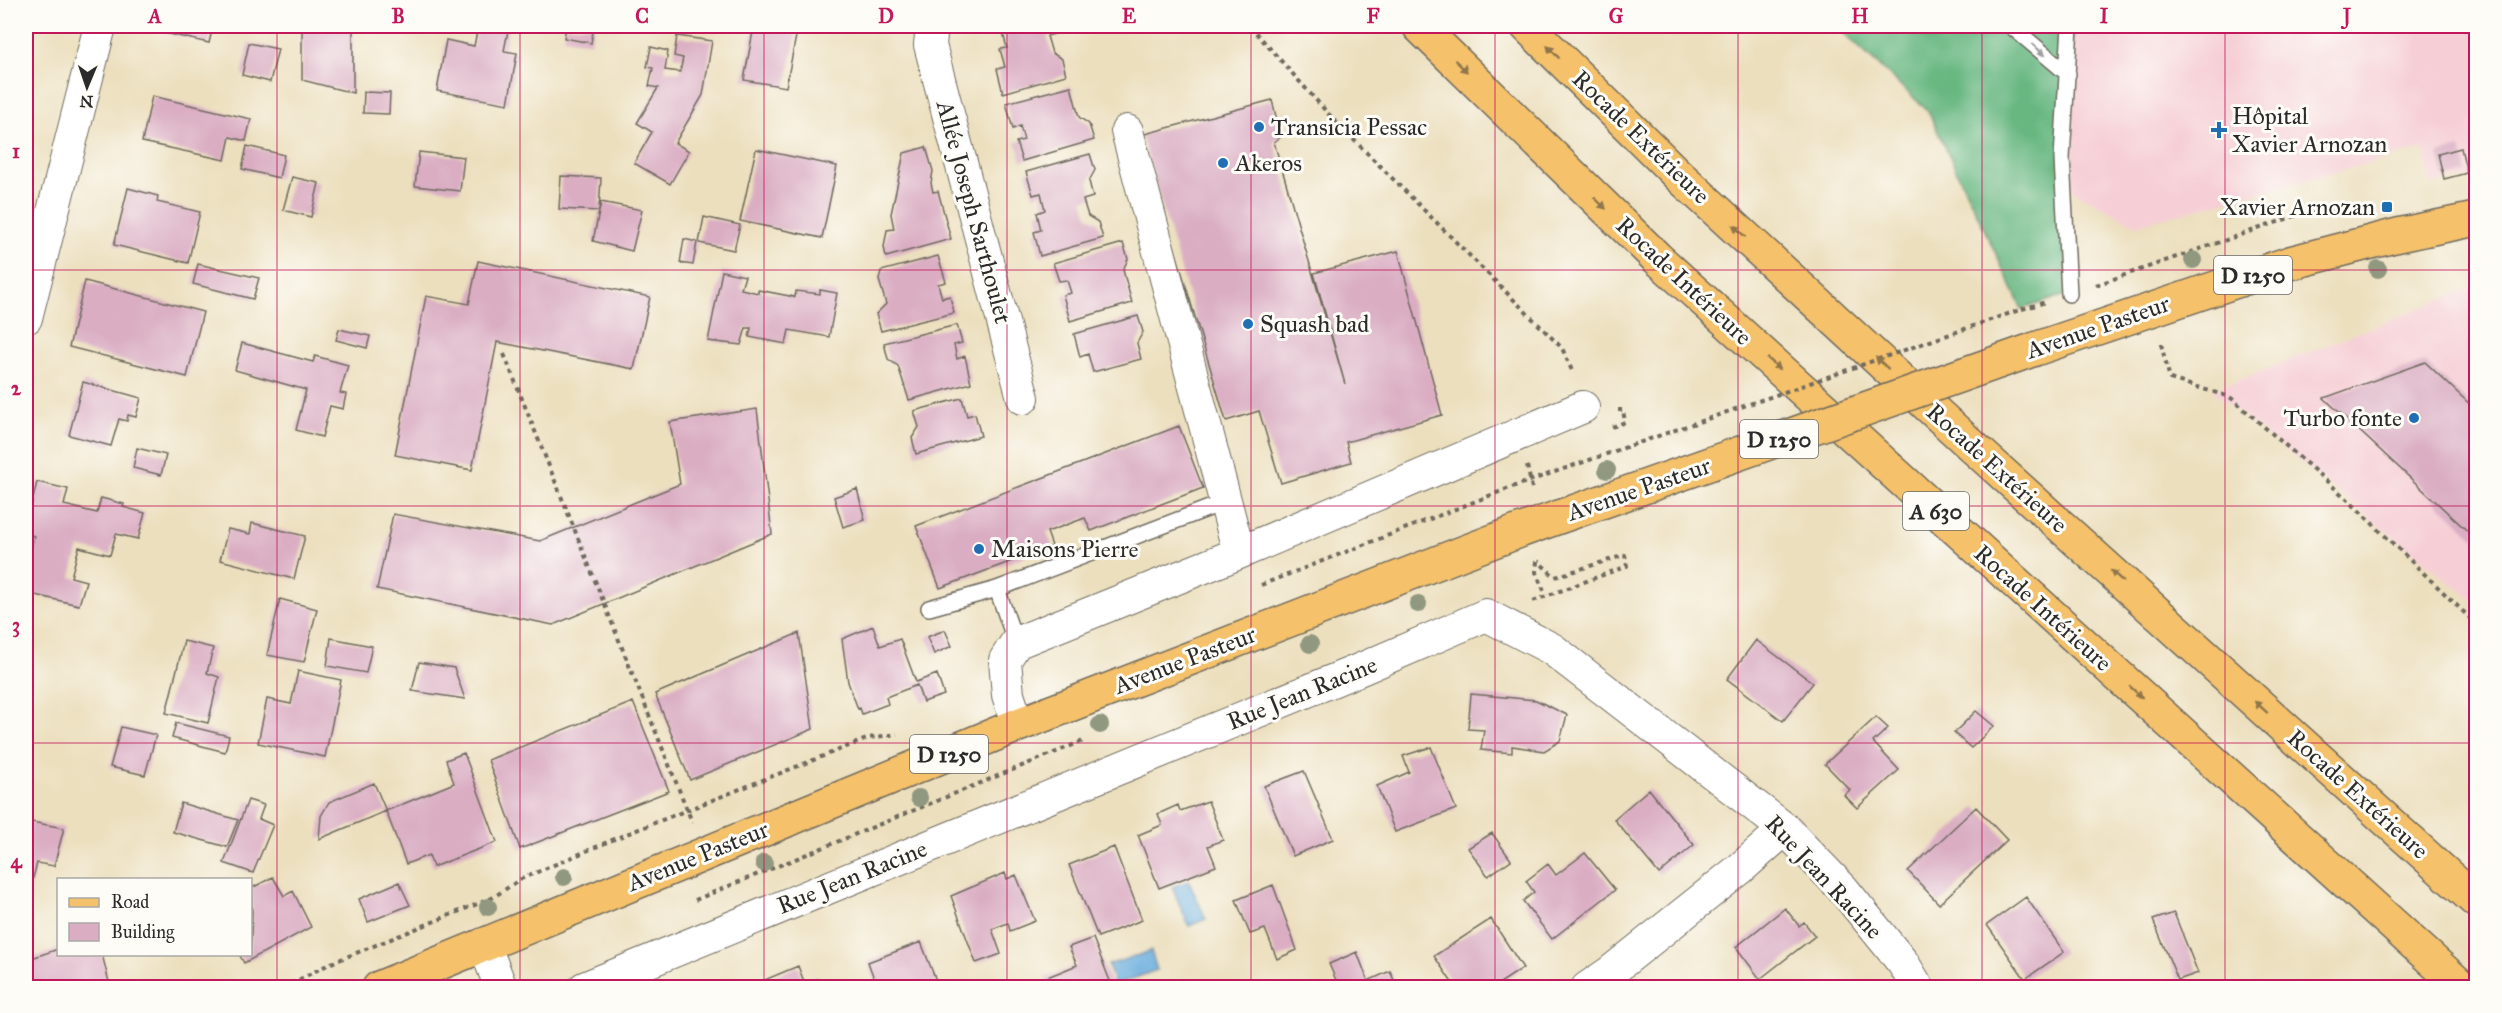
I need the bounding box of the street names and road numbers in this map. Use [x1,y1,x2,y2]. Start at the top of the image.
street label: Rocade Extérieure [1566,64,1716,210]
street label: Allée Joseph Sarthoulet [930,96,1018,327]
street label: Rocade Intérieure [1610,210,1758,352]
road number: D 1250 [2214,256,2292,294]
street label: Avenue Pasteur [2021,288,2174,366]
street label: Rocade Extérieure [1920,397,2074,539]
road number: D 1250 [1740,420,1818,458]
street label: Avenue Pasteur [1562,450,1715,528]
road number: A 630 [1903,492,1969,530]
street label: Rocade Intérieure [1968,538,2118,678]
street label: Avenue Pasteur [1109,619,1260,701]
street label: Rue Jean Racine [1223,649,1381,737]
street label: Rocade Extérieure [2281,723,2435,865]
road number: D 1250 [910,735,988,773]
street label: Rue Jean Racine [1759,809,1889,945]
street label: Avenue Pasteur [622,814,773,898]
street label: Rue Jean Racine [773,833,931,921]

